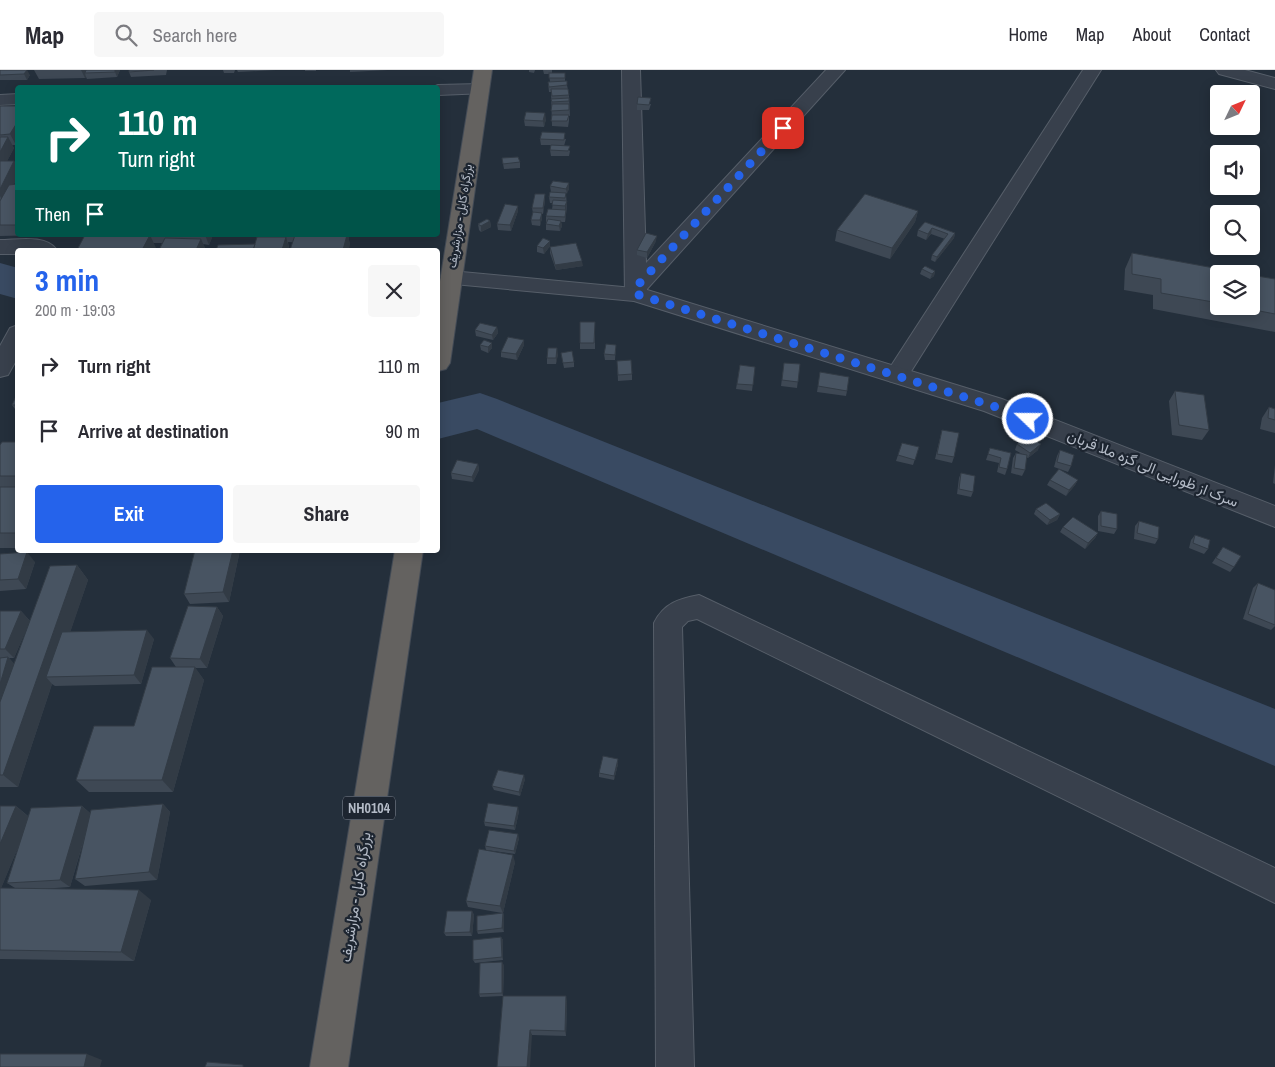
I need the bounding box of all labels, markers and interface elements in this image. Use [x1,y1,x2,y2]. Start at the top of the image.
search box [94,12,444,57]
text: Map [25,19,64,51]
icon: search [112,21,140,49]
text: Search here [152,22,237,48]
text: Home [1008,22,1048,47]
text: Map [1076,22,1105,47]
text: About [1133,22,1171,47]
text: Contact [1199,22,1250,47]
north arrow [1210,85,1260,135]
map controls [1210,85,1260,315]
text: 110 m [118,99,198,146]
icon: right [35,105,100,170]
pin [762,107,804,149]
icon: arrive [769,114,797,142]
text: Turn right [118,144,195,174]
button: sound [1210,145,1260,195]
street label: بزرگراه کابل - مزارشریف [444,163,476,269]
icon: arrive [81,200,109,228]
text: Then [35,201,71,227]
button: search [1210,205,1260,255]
text: 3 min [35,260,99,300]
button: close [368,265,420,317]
button: layers [1210,265,1260,315]
text: 200 m · 19:03 [35,299,115,321]
icon: right [35,352,63,380]
text: Turn right [78,353,150,379]
text: 110 m [378,353,420,379]
position arrow [1001,392,1053,444]
icon: arrive [35,417,63,445]
text: Arrive at destination [78,418,229,444]
text: 90 m [385,418,420,444]
street label: سرک از ظورایی الی گزه ملا قربان [1064,424,1242,512]
button: Exit [35,485,223,543]
button: Share [233,485,420,543]
road number: NH0104 [343,796,395,820]
street label: بزرگراه کابل - مزارشریف [334,830,376,964]

